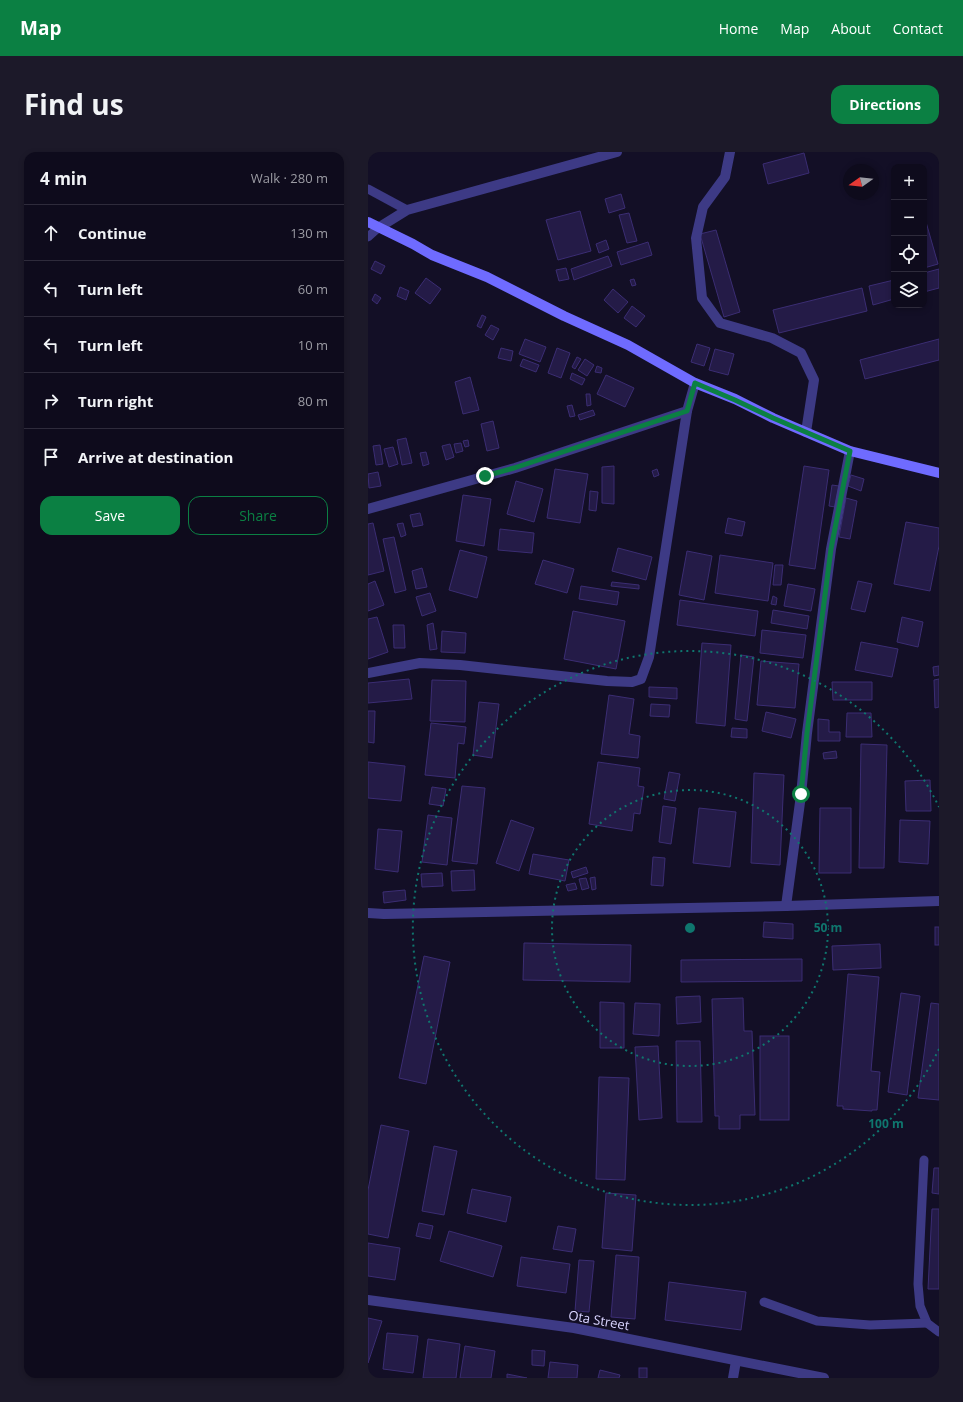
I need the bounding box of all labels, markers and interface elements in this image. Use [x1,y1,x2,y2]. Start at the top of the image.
text: Map [20,15,61,41]
text: Home [719,19,758,38]
text: Map [780,19,809,38]
text: About [831,19,871,38]
text: Contact [893,19,943,38]
text: Find us [24,85,124,123]
button: Directions [831,85,939,124]
north arrow [843,164,879,200]
map controls [891,164,927,308]
button: + [891,164,927,200]
text: 4 min [40,167,87,190]
text: Walk · 280 m [251,169,328,187]
button: − [891,200,927,236]
icon: ahead [40,222,62,244]
text: Continue [78,223,146,243]
text: 130 m [290,224,328,242]
button: locate [891,236,927,272]
button: layers [891,272,927,308]
icon: left [40,278,62,300]
text: Turn left [78,279,143,299]
text: 60 m [298,280,328,298]
icon: left [40,334,62,356]
text: Turn left [78,335,143,355]
text: 10 m [298,336,328,354]
icon: right [40,390,62,412]
text: Turn right [78,391,153,411]
text: 80 m [298,392,328,410]
icon: arrive [40,446,62,468]
text: Arrive at destination [78,447,233,467]
route end [476,467,494,485]
button: Save [40,496,180,535]
button: Share [188,496,328,535]
route start [792,785,810,803]
text: 50 m [814,919,842,936]
centre of rings [683,921,697,935]
text: 100 m [868,1115,904,1132]
street label: Ota Street [567,1306,631,1334]

